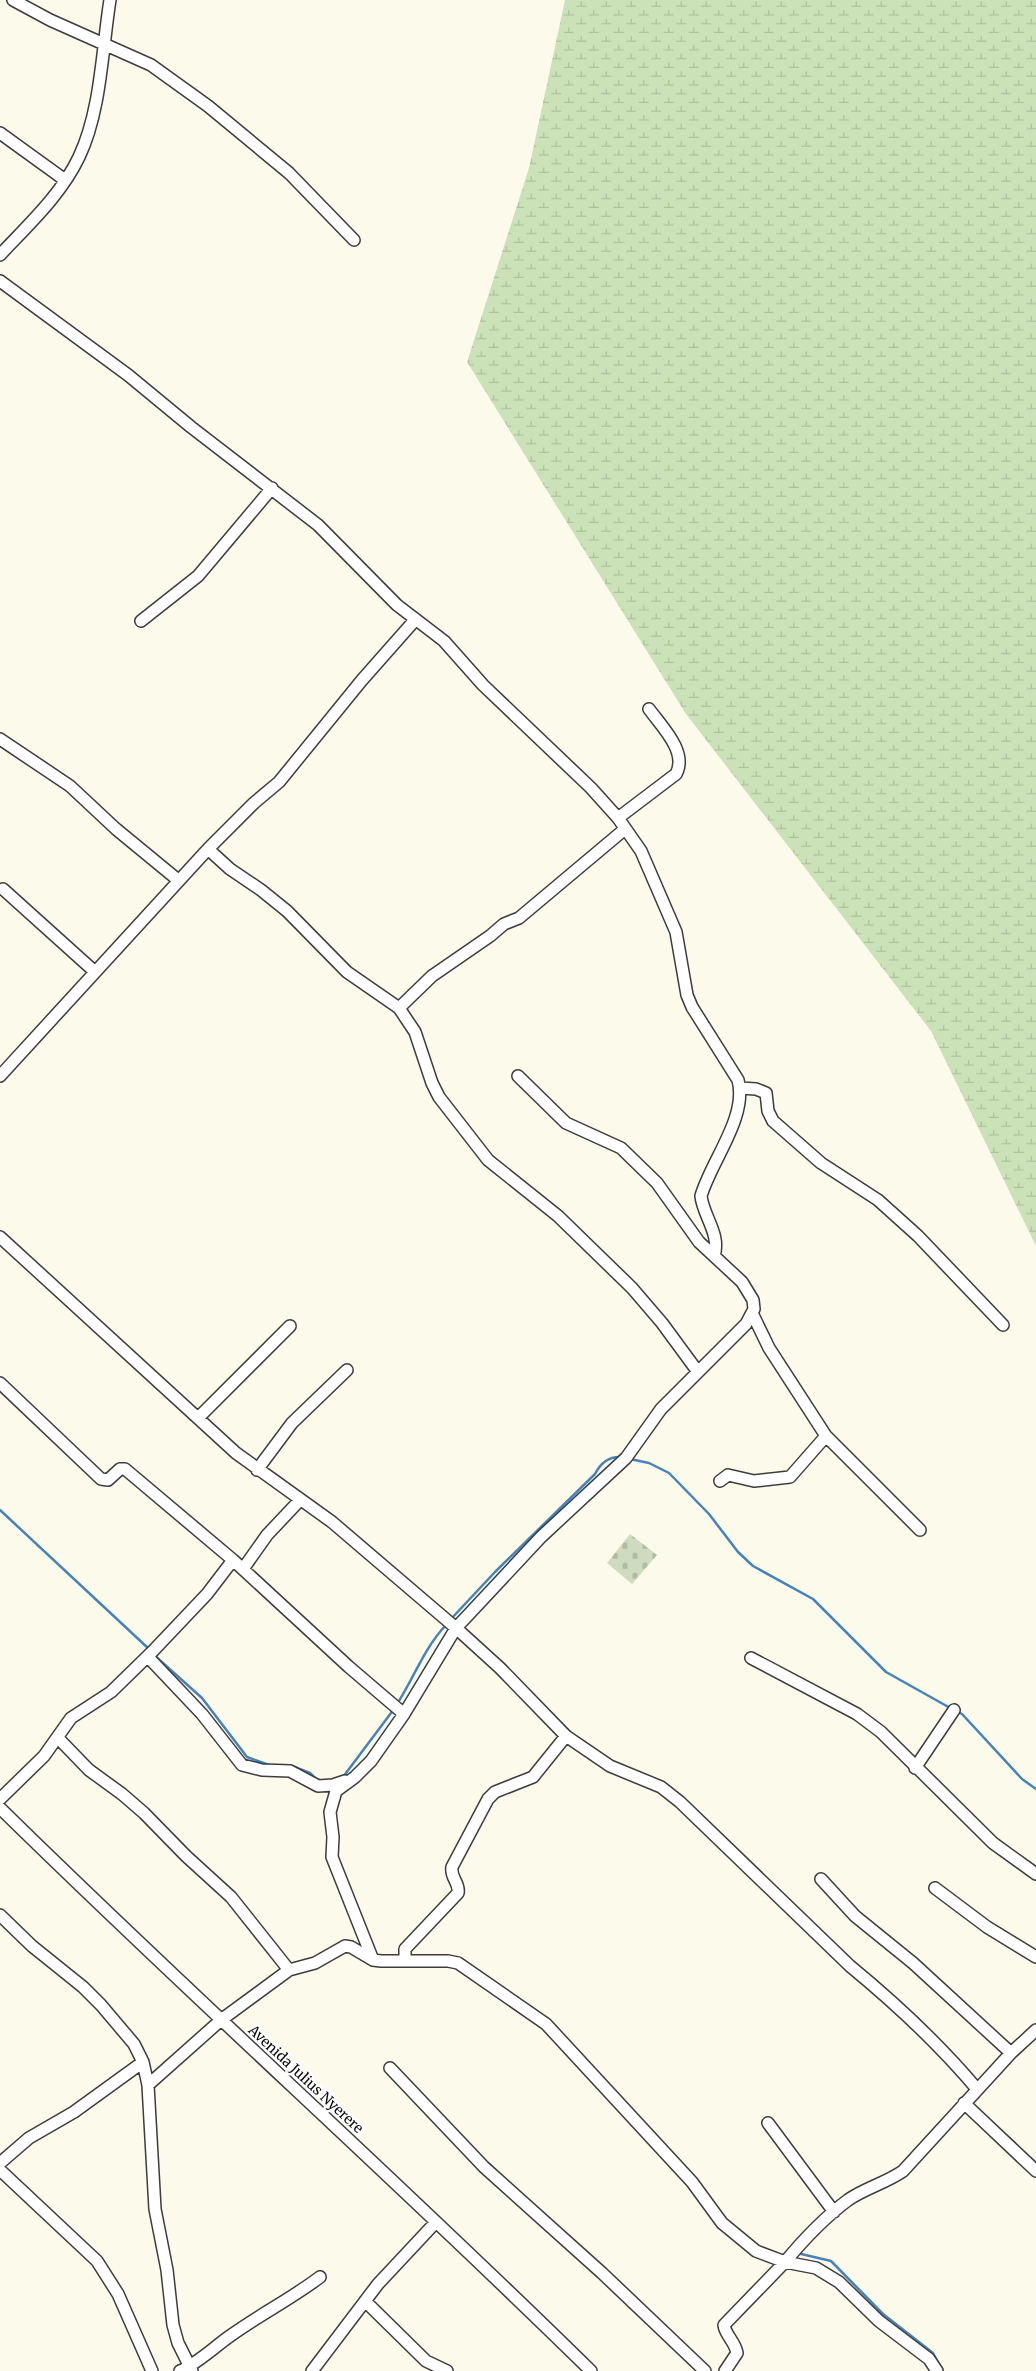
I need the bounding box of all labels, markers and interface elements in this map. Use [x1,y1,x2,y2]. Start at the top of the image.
street label: Avenida Julius Nyerere [244,2020,367,2137]

